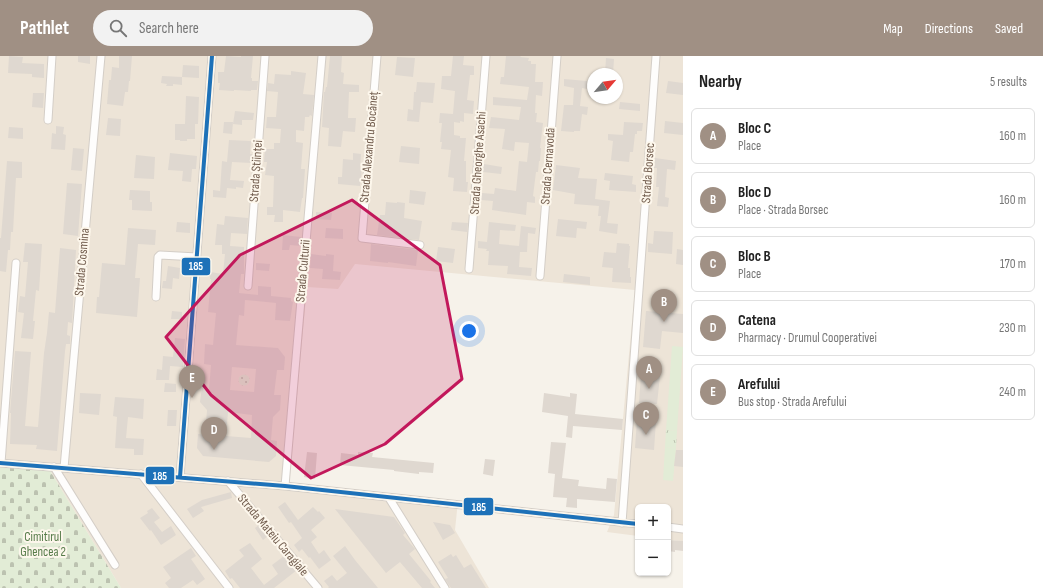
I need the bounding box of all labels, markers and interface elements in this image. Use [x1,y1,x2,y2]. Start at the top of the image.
search box [93,10,373,46]
text: Pathlet [20,17,69,40]
icon: search [107,17,129,39]
text: Search here [139,19,199,38]
text: Map [883,20,903,37]
text: Directions [925,20,973,37]
text: Saved [995,20,1023,37]
north arrow [587,68,623,104]
text: Nearby [699,72,742,92]
text: 5 results [990,74,1027,90]
street label: Strada Alexandru Bocăneț [356,91,382,203]
street label: Strada Gheorghe Asachi [466,111,490,215]
text: Bloc C [738,119,771,138]
street label: Strada Cernavodă [537,127,559,205]
text: A [710,128,716,144]
text: 160 m [1000,128,1026,144]
text: Place [738,138,761,154]
street label: Strada Științei [246,139,266,203]
street label: Strada Borsec [638,142,658,204]
text: Bloc D [738,183,771,202]
text: B [710,192,716,208]
text: 160 m [1000,192,1026,208]
text: Place · Strada Borsec [738,202,828,218]
street label: Strada Cosmina [71,227,93,297]
street label: Strada Culturii [292,239,314,303]
text: Bloc B [738,247,771,266]
text: C [710,256,716,272]
text: 170 m [1000,256,1026,272]
line badge: 185 [181,257,211,276]
text: 185 [189,260,203,273]
text: Place [738,266,761,282]
pin: B [651,289,677,322]
text: Catena [738,311,776,330]
text: D [710,320,716,336]
text: 230 m [999,320,1026,336]
your location [459,321,479,341]
text: Pharmacy · Drumul Cooperativei [738,330,877,346]
pin: A [636,356,662,389]
pin: E [179,365,205,398]
text: Arefului [738,375,780,394]
text: E [710,384,716,400]
text: 240 m [999,384,1026,400]
text: Bus stop · Strada Arefului [738,394,847,410]
pin: C [633,402,659,435]
pin: D [201,417,227,450]
line badge: 185 [145,466,175,485]
text: 185 [153,470,167,483]
street label: Strada Mateiu Caragiale [234,491,312,579]
line badge: 185 [463,497,494,516]
text: 185 [472,501,486,514]
map controls [635,504,671,576]
button: + [635,504,671,540]
park label: Cimitirul Ghencea 2 [20,529,66,560]
button: − [635,540,671,576]

